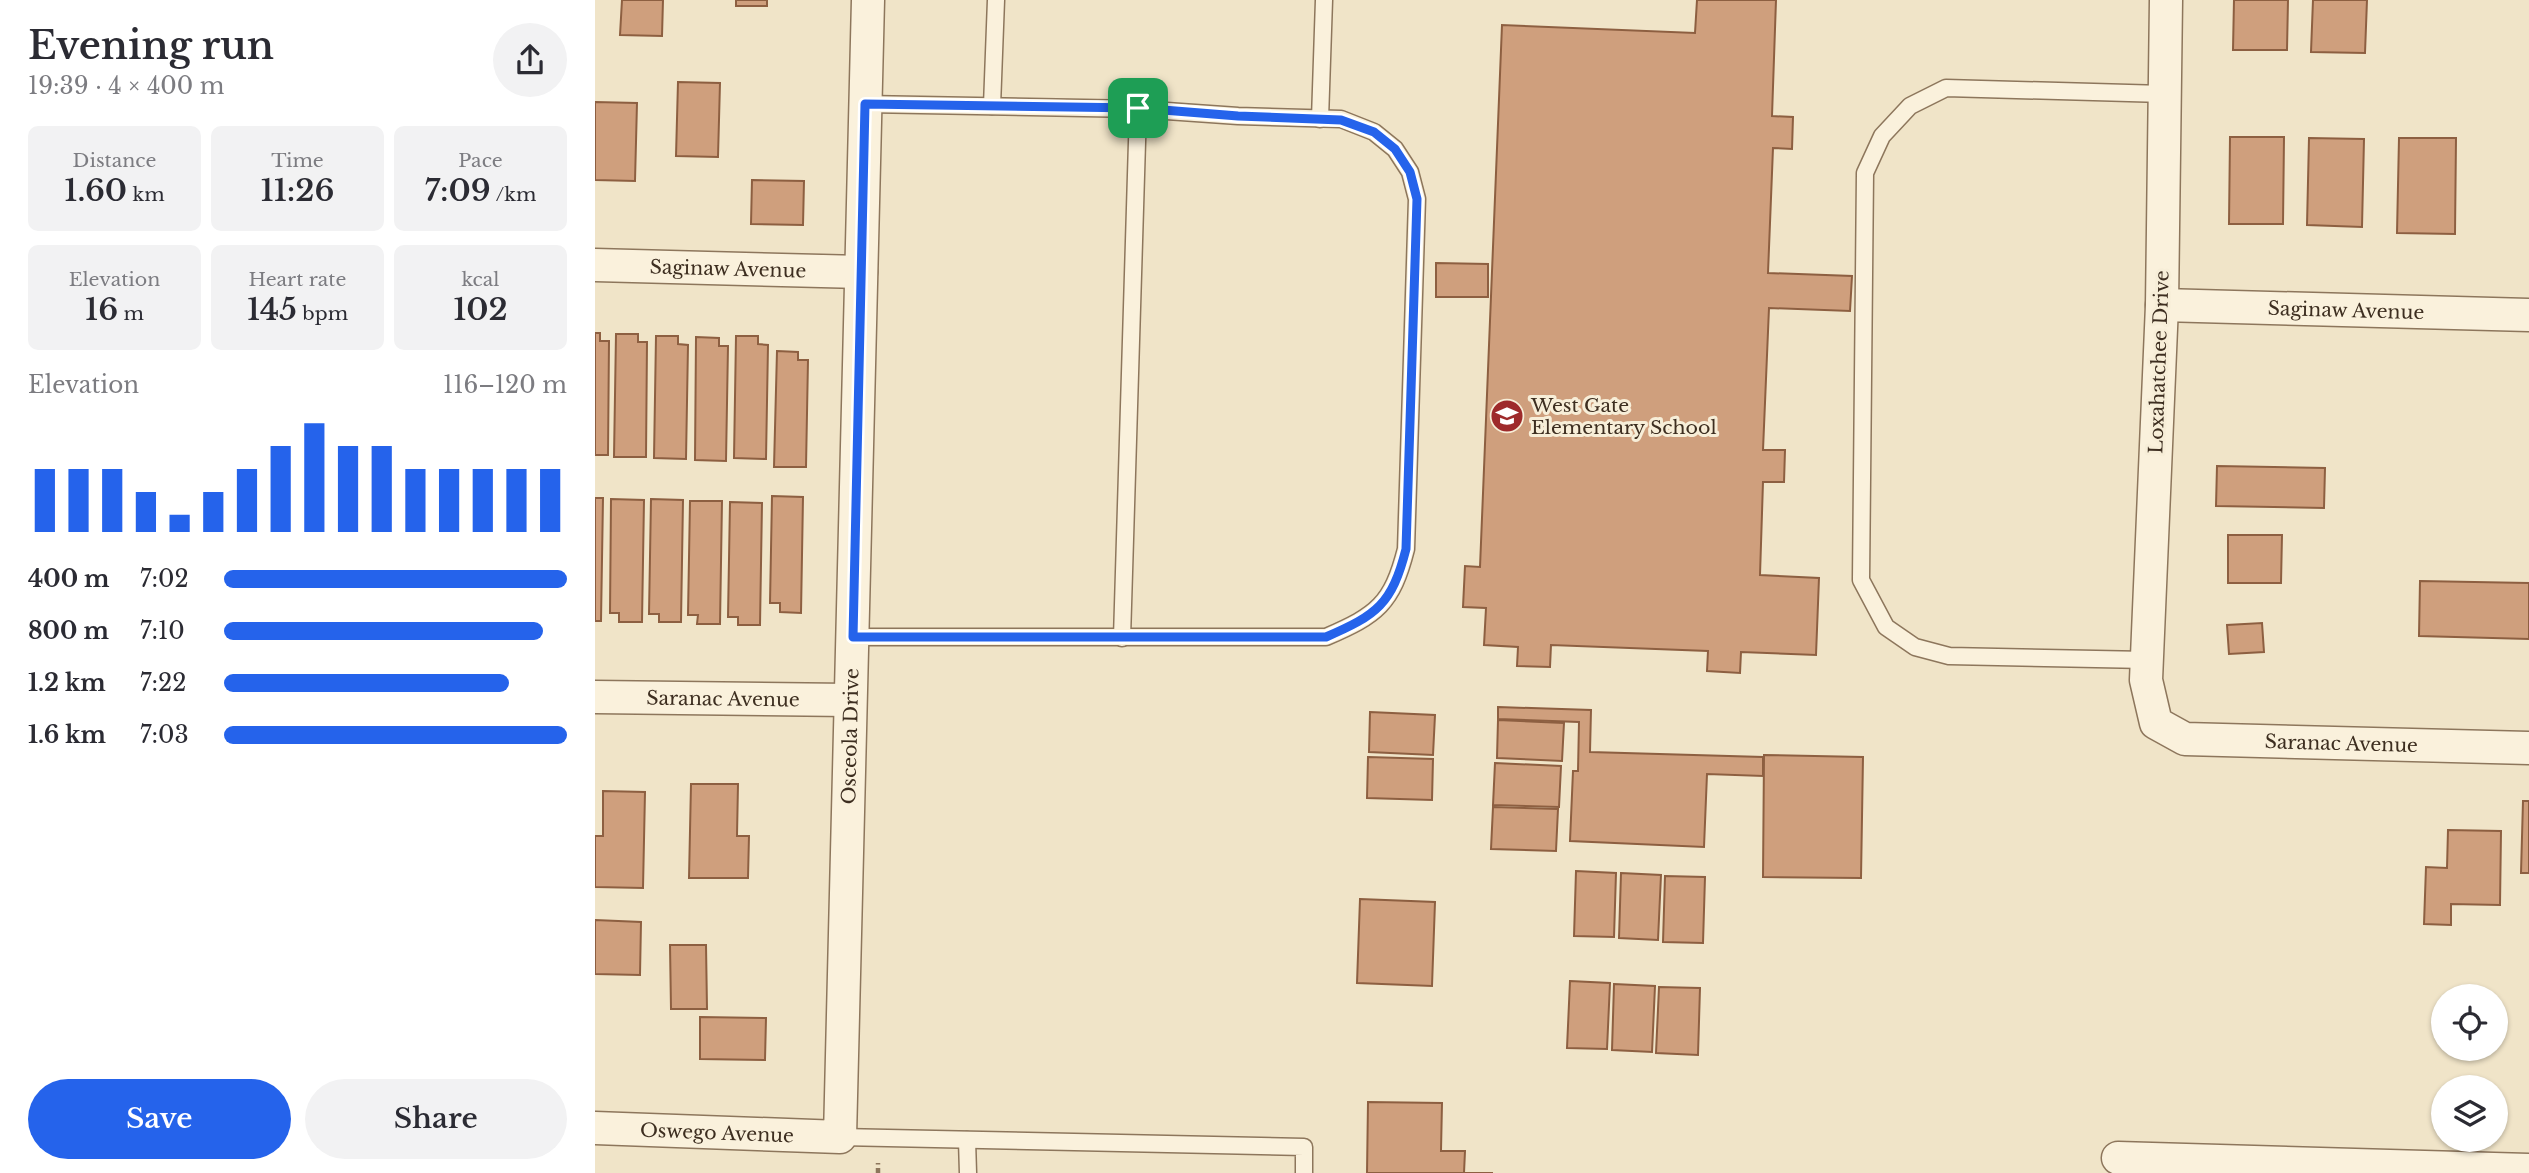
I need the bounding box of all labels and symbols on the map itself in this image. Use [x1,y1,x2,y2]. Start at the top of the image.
pin [1108,78,1168,138]
street label: Saginaw Avenue [649,255,807,282]
street label: Loxahatchee Drive [2144,270,2174,454]
street label: Saginaw Avenue [2267,296,2425,324]
place label: West Gate Elementary School [1530,394,1717,439]
school or university icon: West Gate Elementary School [1488,397,1526,435]
street label: Osceola Drive [837,668,863,805]
street label: Saranac Avenue [646,686,800,711]
street label: Saranac Avenue [2264,730,2418,757]
street label: Oswego Avenue [640,1118,794,1147]

